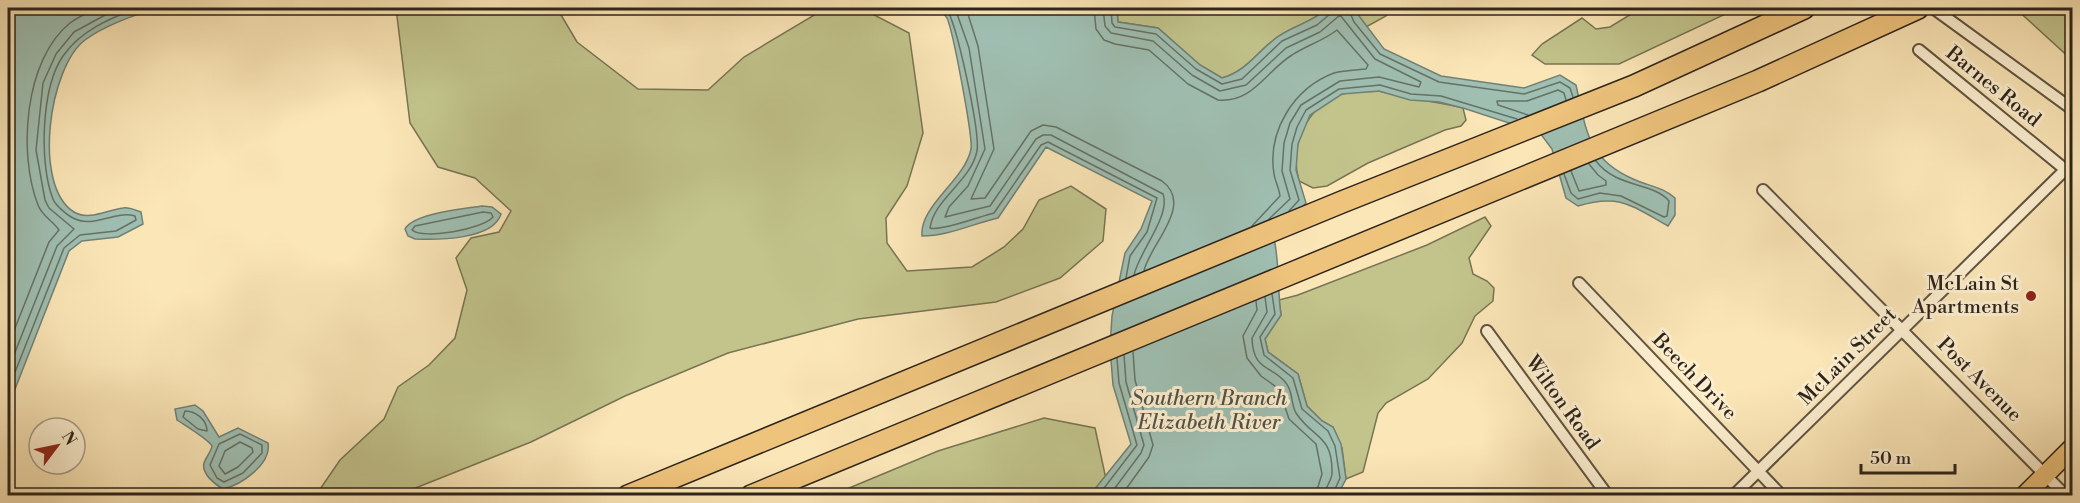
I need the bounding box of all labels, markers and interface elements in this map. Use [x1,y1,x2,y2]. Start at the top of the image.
street label: Barnes Road [1940,41,2046,133]
place label: McLain St Apartments [1911,272,2019,320]
marker: McLain St Apartments [2024,289,2038,303]
street label: McLain Street [1794,303,1902,411]
street label: Beech Drive [1646,328,1742,426]
street label: Post Avenue [1931,332,2027,428]
street label: Wilton Road [1519,350,1605,456]
water label: Southern Branch Elizabeth River [1131,386,1287,436]
north arrow [27,416,87,476]
text: N [57,428,81,450]
scale bar [1861,437,1956,475]
text: 50 m [1870,447,1912,470]

